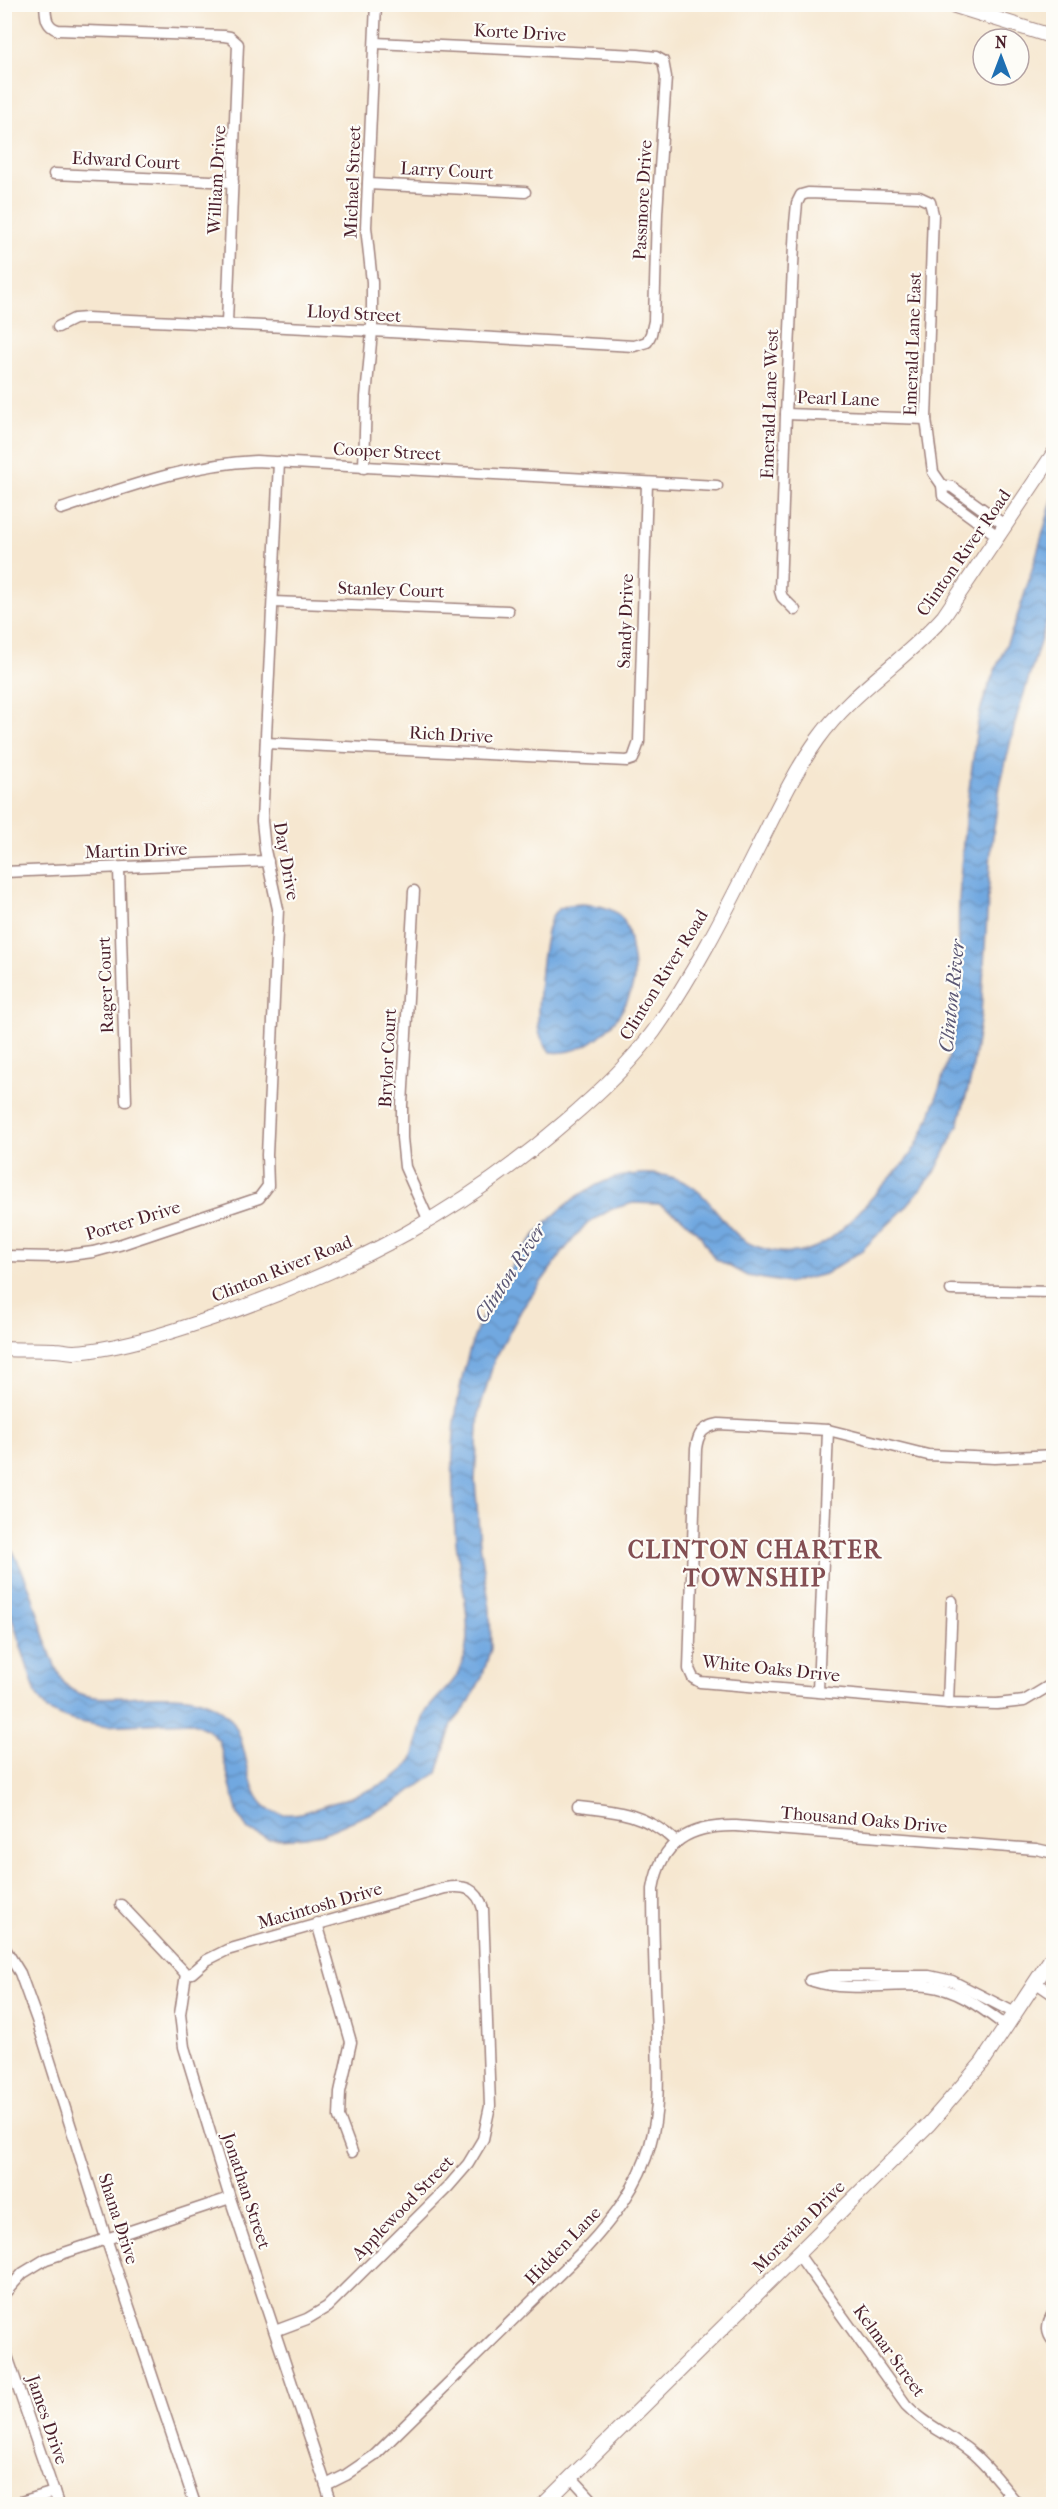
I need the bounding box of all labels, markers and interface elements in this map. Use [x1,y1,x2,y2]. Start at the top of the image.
street label: Korte Drive [473,20,567,46]
north arrow [971,27,1031,87]
text: N [995,33,1008,52]
street label: William Drive [204,125,230,236]
street label: Michael Street [341,125,365,239]
street label: Passmore Drive [629,139,657,261]
street label: Edward Court [71,148,181,174]
street label: Larry Court [400,158,495,184]
street label: Emerald Lane East [900,271,926,416]
street label: Lloyd Street [306,301,402,327]
street label: Emerald Lane West [757,328,783,479]
street label: Pearl Lane [796,387,880,411]
street label: Cooper Street [332,439,442,465]
street label: Clinton River Road [912,486,1016,620]
street label: Sandy Drive [614,573,638,669]
street label: Stanley Court [337,578,445,602]
street label: Rich Drive [408,722,494,748]
street label: Day Drive [269,820,303,902]
street label: Martin Drive [84,839,188,863]
street label: Clinton River Road [615,906,713,1044]
street label: Rager Court [94,936,118,1034]
water label: Clinton River [935,936,970,1054]
street label: Brylor Court [375,1007,401,1108]
street label: Porter Drive [83,1197,183,1245]
water label: Clinton River [469,1217,552,1327]
street label: Clinton River Road [209,1231,356,1307]
district label: CLINTON CHARTER TOWNSHIP [628,1536,882,1592]
street label: White Oaks Drive [700,1651,841,1687]
street label: Thousand Oaks Drive [780,1802,948,1838]
street label: Macintosh Drive [255,1878,385,1934]
street label: Jonathan Street [217,2128,275,2252]
street label: Applewood Street [347,2151,459,2265]
street label: Shana Drive [93,2171,143,2267]
street label: Moravian Drive [748,2176,850,2278]
street label: Hidden Lane [520,2202,606,2290]
street label: Kelmar Street [848,2301,930,2402]
street label: James Drive [21,2371,72,2467]

